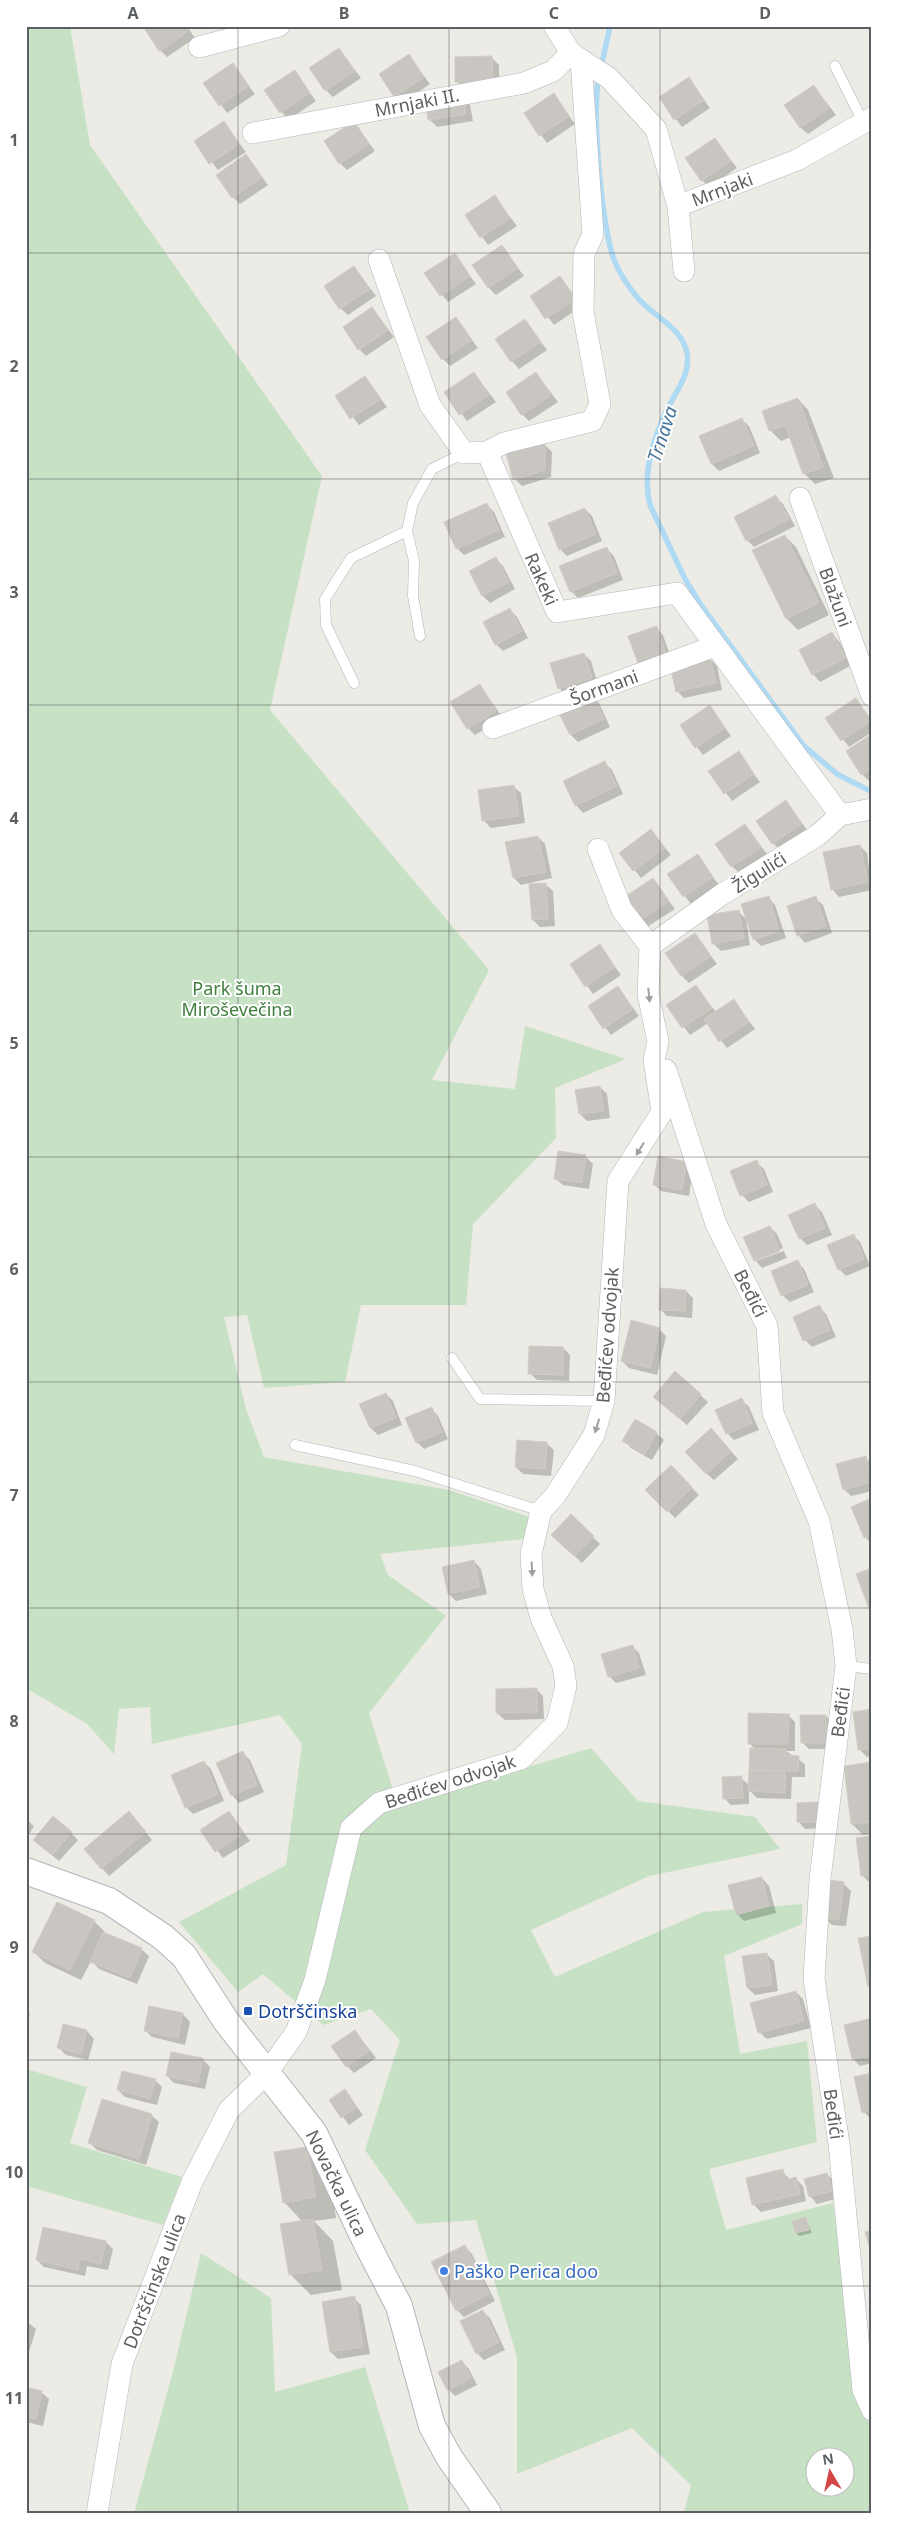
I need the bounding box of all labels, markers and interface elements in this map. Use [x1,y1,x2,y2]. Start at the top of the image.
text: A [127,2,139,24]
text: B [339,2,349,24]
text: C [549,2,559,24]
text: D [759,2,771,24]
street label: Mrnjaki II. [373,82,461,122]
text: 1 [9,129,19,151]
street label: Mrnjaki [688,166,756,212]
text: 2 [9,355,19,377]
water label: Trnava [641,402,683,465]
street label: Rakeki [520,549,564,609]
street label: Blažuni [814,564,858,630]
text: 3 [9,581,19,603]
street label: Šormani [567,664,641,710]
text: 4 [9,807,19,829]
street label: Žigulići [727,846,791,898]
park label: Park šuma Miroševečina [181,976,293,1021]
one-way arrow [645,987,653,1003]
text: 5 [9,1032,19,1054]
one-way arrow [635,1142,644,1156]
text: 6 [9,1258,19,1280]
street label: Beđići [729,1265,773,1321]
street label: Beđićev odvojak [590,1266,624,1404]
one-way arrow [592,1418,600,1433]
text: 7 [9,1484,19,1506]
one-way arrow [528,1562,536,1578]
street label: Beđići [825,1685,855,1739]
text: 8 [9,1710,19,1732]
street label: Beđićev odvojak [382,1748,519,1813]
text: 9 [9,1936,19,1958]
place label: Dotrščinska [258,1999,357,2023]
marker: Dotrščinska [242,2005,254,2017]
street label: Beđići [819,2087,849,2141]
street label: Novačka ulica [301,2126,373,2240]
text: 10 [5,2161,23,2183]
street label: Dotrščinska ulica [117,2210,191,2352]
place label: Paško Perica doo [454,2259,598,2283]
marker: Paško Perica doo [438,2265,450,2277]
text: 11 [5,2387,23,2409]
north arrow [806,2446,856,2496]
text: N [821,2448,835,2469]

